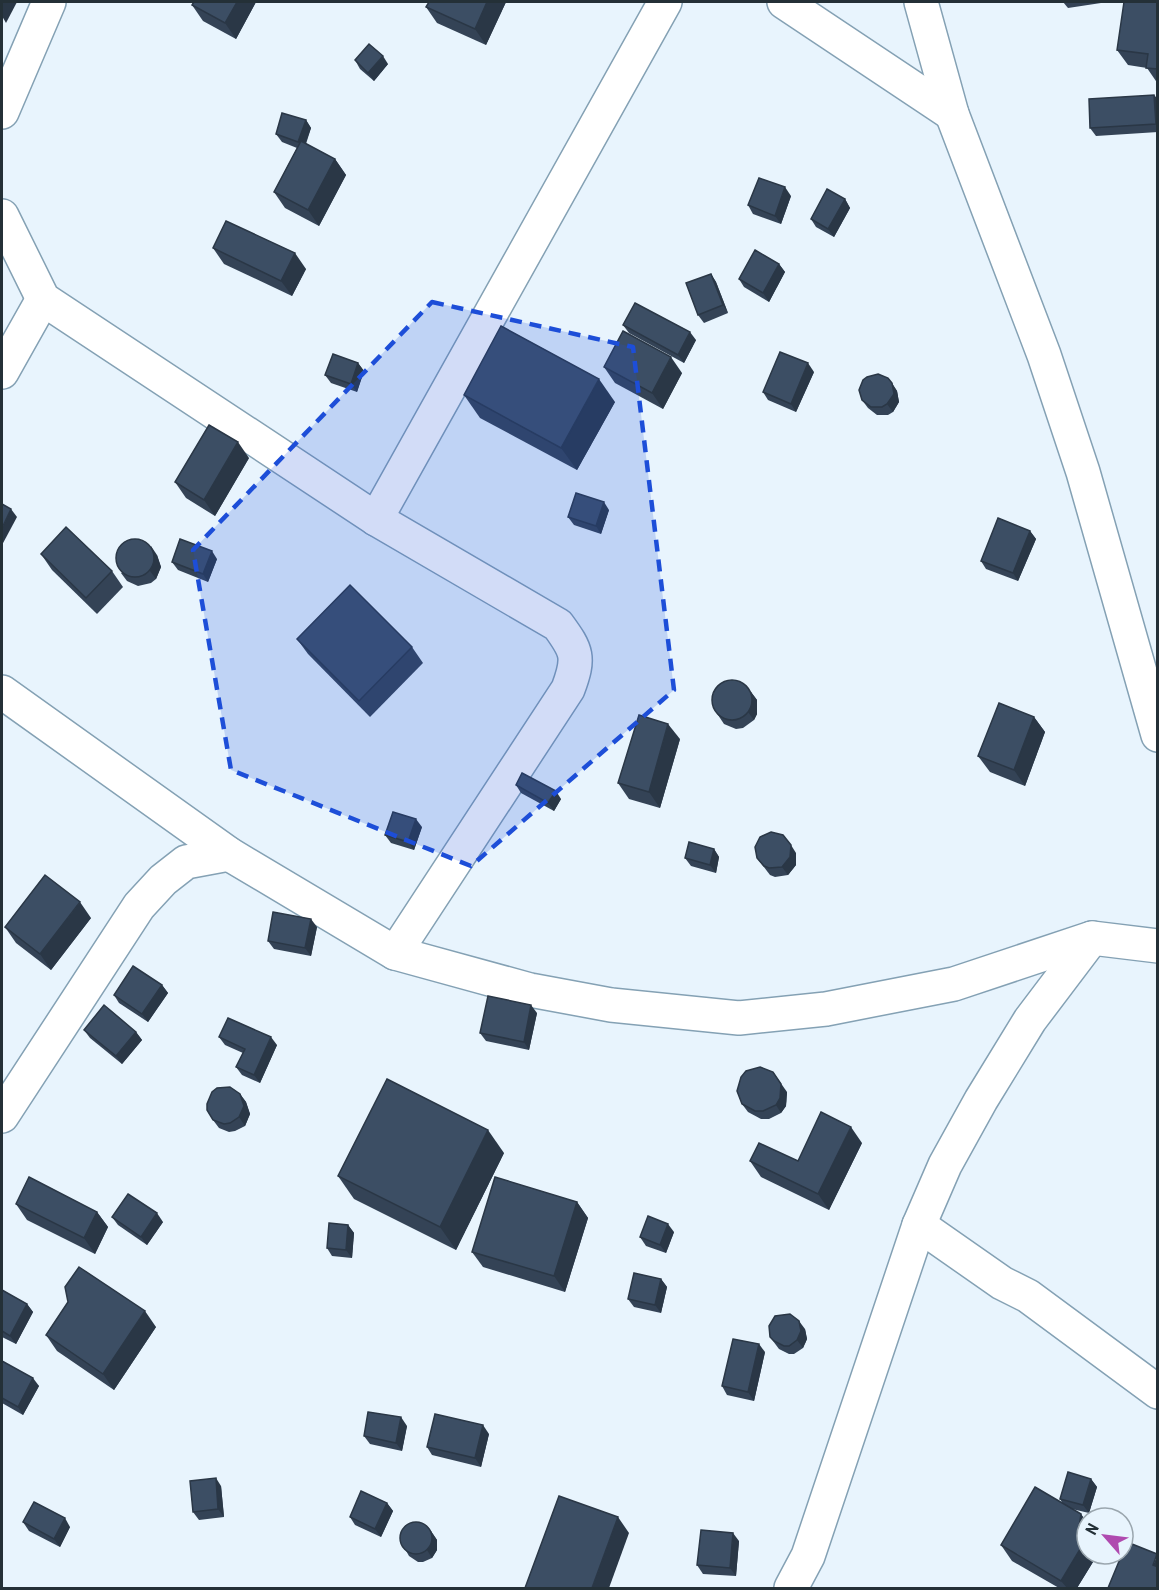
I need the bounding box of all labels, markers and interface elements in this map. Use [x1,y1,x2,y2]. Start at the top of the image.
north arrow [1075,1506,1135,1566]
text: N [1082,1520,1103,1538]

